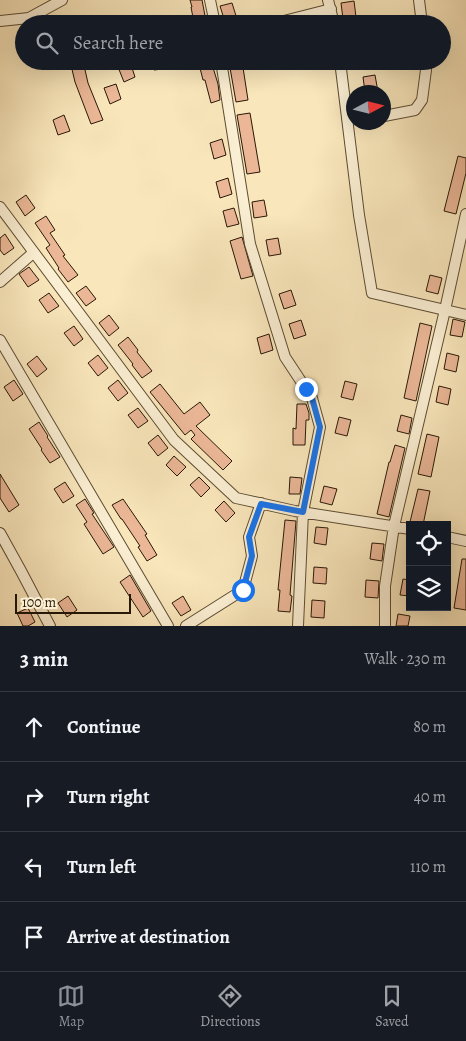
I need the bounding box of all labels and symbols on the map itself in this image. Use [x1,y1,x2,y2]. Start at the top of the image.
north arrow [346,85,391,130]
route end [295,378,318,401]
route start [232,579,255,602]
scale bar [15,591,131,614]

